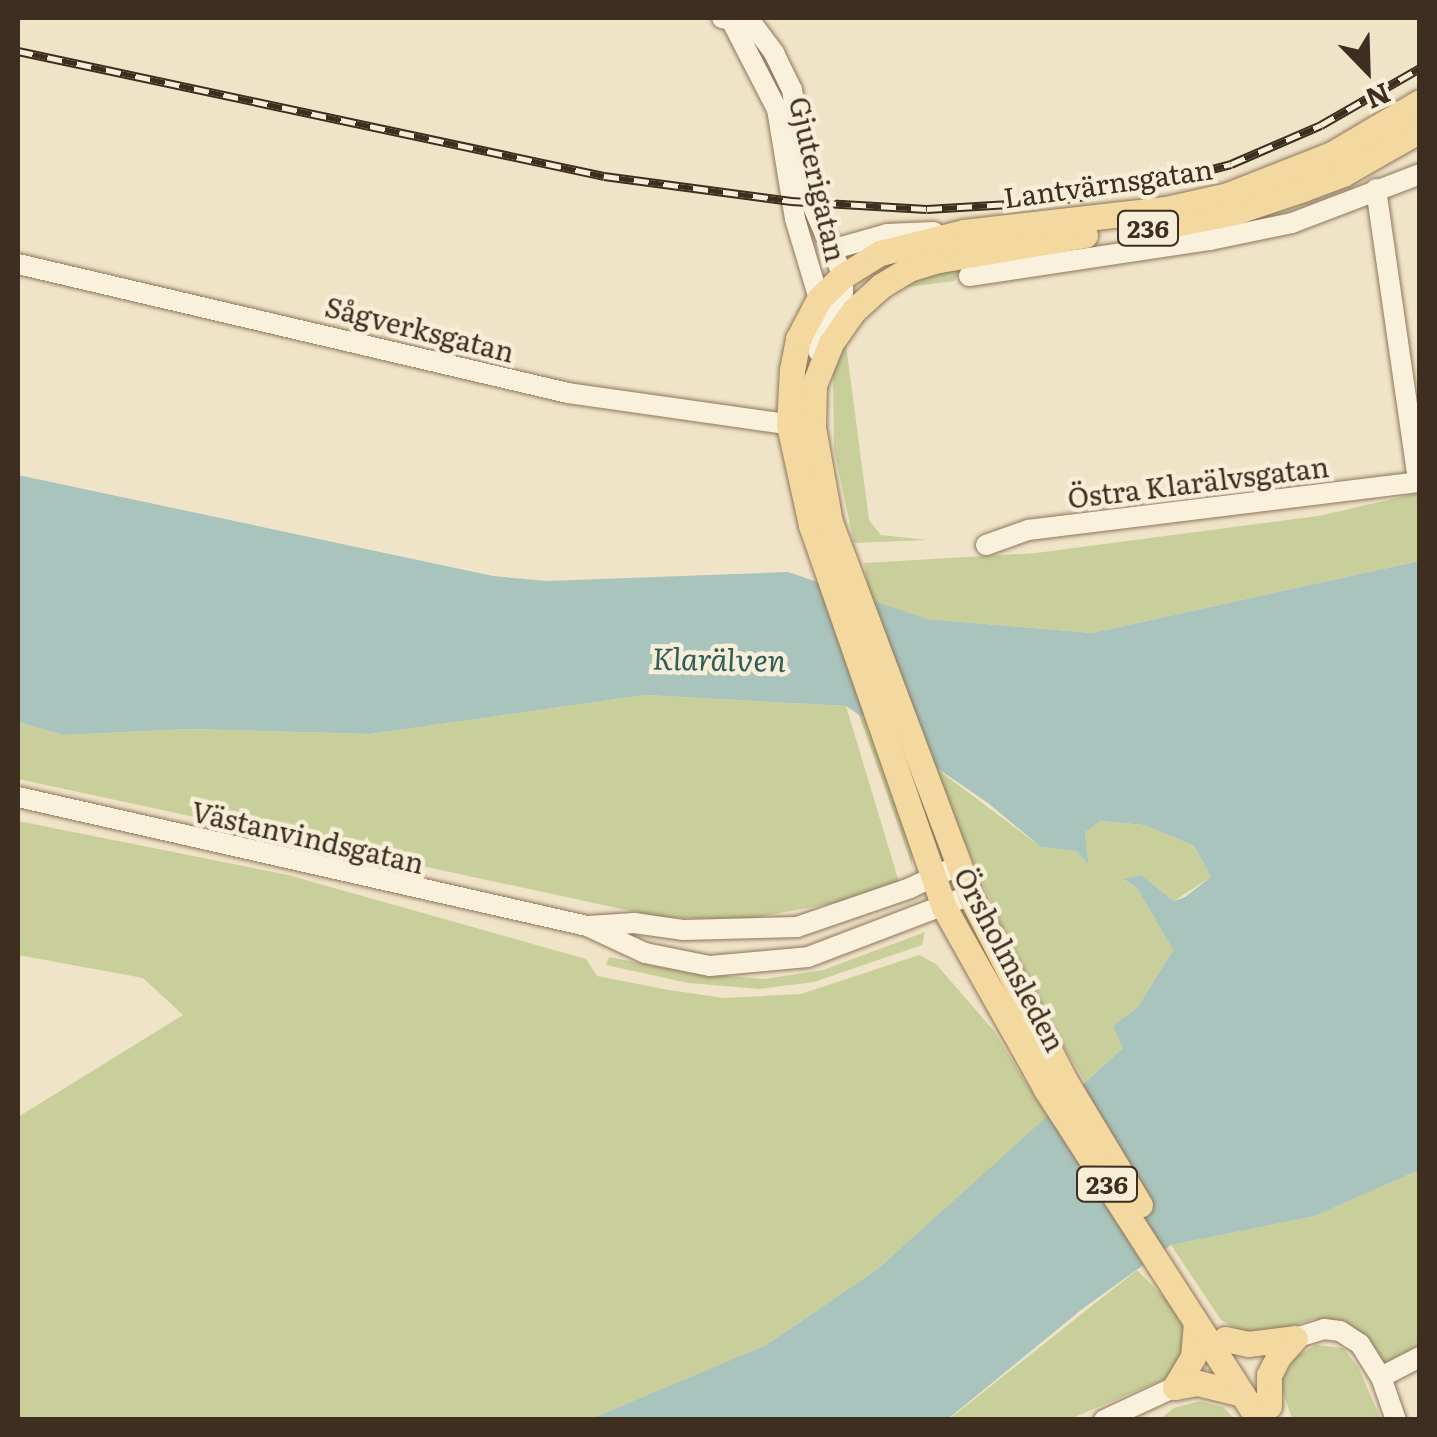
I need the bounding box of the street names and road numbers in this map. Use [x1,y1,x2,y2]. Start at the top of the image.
street label: Gjuterigatan [784,93,854,265]
street label: Lantvärnsgatan [1001,151,1215,213]
road number: 236 [1116,208,1180,248]
street label: Sågverksgatan [322,288,518,368]
street label: Östra Klarälvsgatan [1065,448,1331,514]
street label: Västanvindsgatan [188,793,428,879]
street label: Örsholmsleden [948,861,1074,1057]
road number: 236 [1074,1164,1140,1204]

